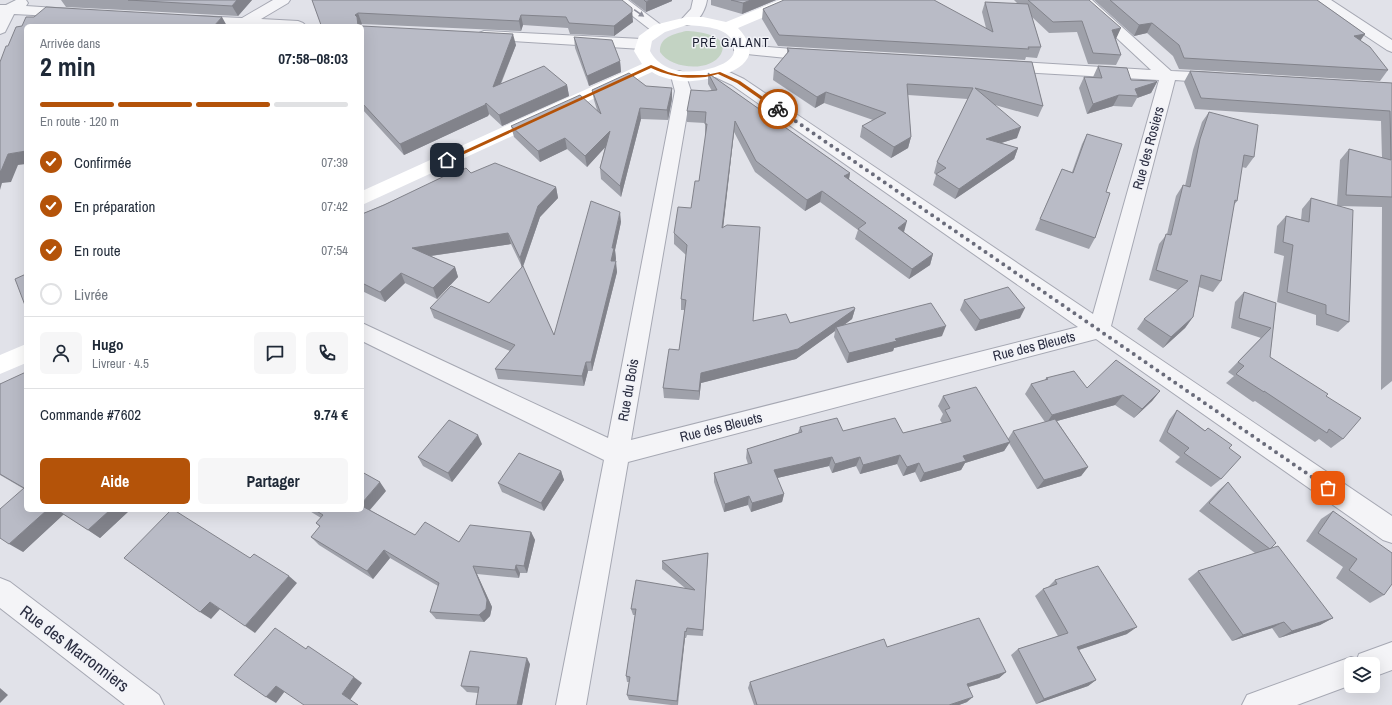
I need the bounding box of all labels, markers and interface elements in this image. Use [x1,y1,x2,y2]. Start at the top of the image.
one-way arrow [634,9,644,17]
district label: PRÉ GALANT [692,34,770,51]
text: Arrivée dans [40,35,100,52]
text: 07:58–08:03 [278,48,348,69]
text: 2 min [40,49,96,84]
courier [758,89,798,129]
icon: bike [767,98,789,120]
street label: Rue des Rosiers [1128,104,1168,192]
text: En route · 120 m [40,113,119,130]
pin [430,143,464,177]
icon: home [436,149,458,171]
icon: check [40,151,62,173]
text: Confirmée [74,152,131,173]
text: 07:39 [321,154,348,171]
icon: check [40,195,62,217]
text: En préparation [74,196,155,217]
text: 07:42 [321,198,348,215]
icon: check [40,239,62,261]
text: En route [74,240,121,261]
text: 07:54 [321,242,348,259]
text: Livrée [74,284,108,305]
street label: Rue des Bleuets [991,327,1077,365]
button: person [40,332,82,374]
button: chat [254,332,296,374]
button: phone [306,332,348,374]
text: Hugo [92,334,123,355]
text: Livreur · 4.5 [92,355,149,372]
street label: Rue du Bois [614,357,642,423]
text: Commande #7602 [40,404,141,425]
text: 9.74 € [314,404,348,425]
street label: Rue des Bleuets [678,408,764,446]
button: Aide [40,458,190,504]
button: Partager [198,458,348,504]
pin [1311,471,1345,505]
icon: bag [1317,477,1339,499]
street label: Rue des Marronniers [16,599,134,697]
map controls [1344,657,1380,693]
button: layers [1344,657,1380,693]

